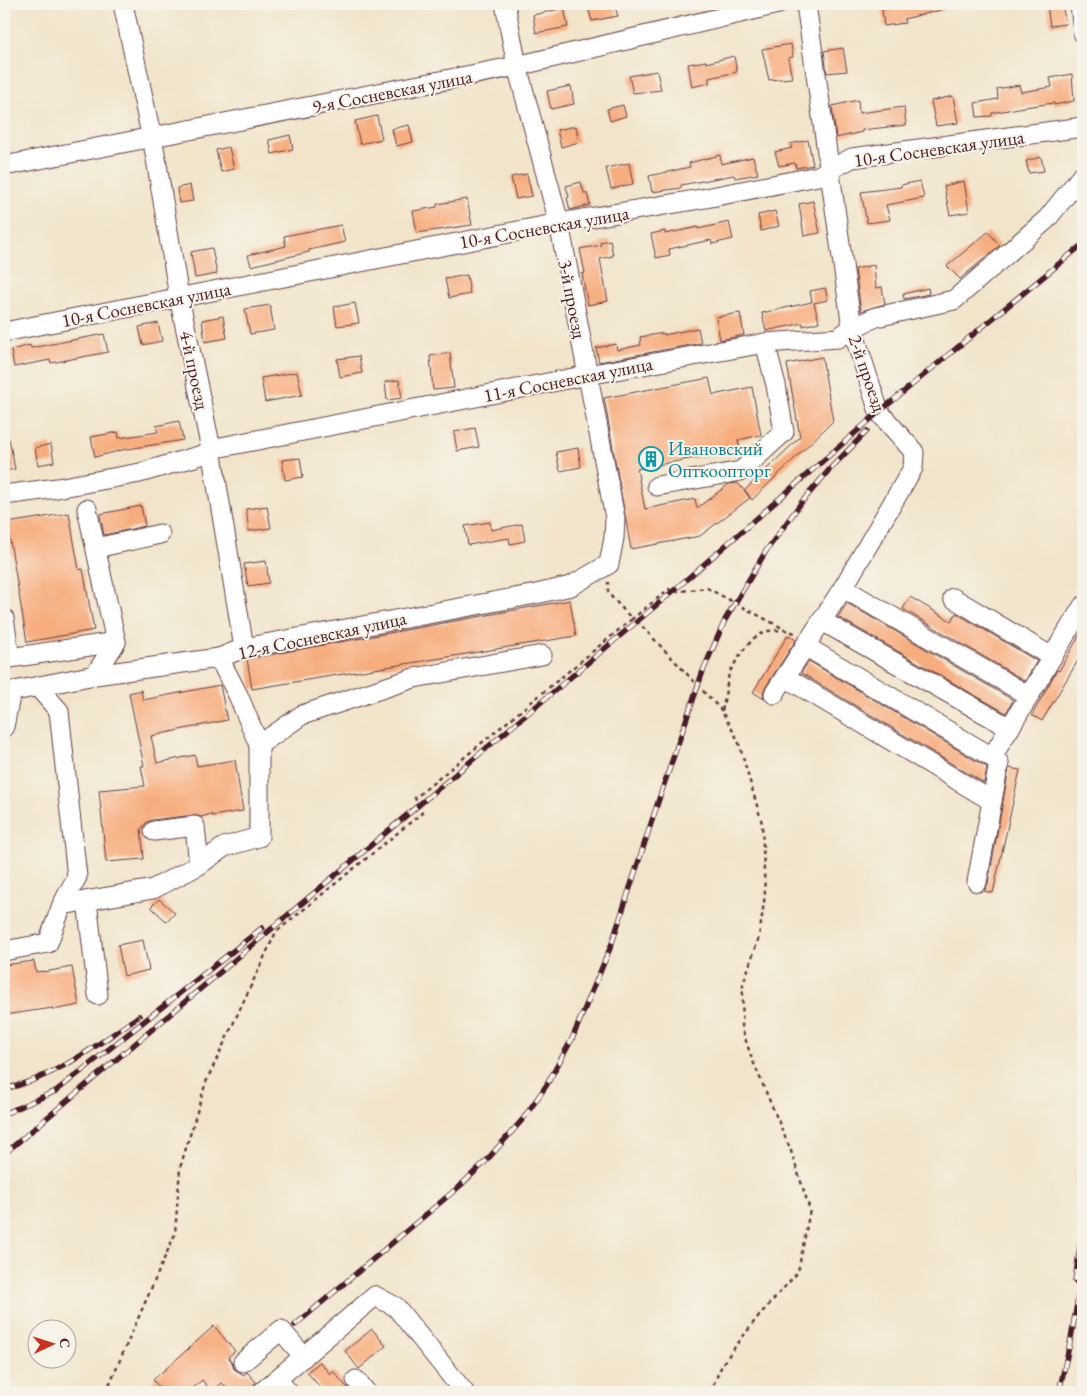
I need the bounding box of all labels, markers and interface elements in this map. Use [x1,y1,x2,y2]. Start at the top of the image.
street label: 9-я Сосневская улица [310,64,475,119]
street label: 10-я Сосневская улица [852,124,1026,173]
street label: 10-я Сосневская улица [457,200,631,255]
street label: 3-й проезд [553,257,592,341]
street label: 10-я Сосневская улица [59,276,233,333]
street label: 4-й проезд [174,328,215,412]
street label: 2-й проезд [843,331,892,415]
street label: 11-я Сосневская улица [481,351,655,408]
place label: Ивановский Опткоопторг [668,436,771,483]
building icon: Ивановский Опткоопторг [638,446,664,472]
street label: 12-я Сосневская улица [235,605,409,666]
north arrow [28,1318,78,1368]
text: С [56,1338,74,1349]

